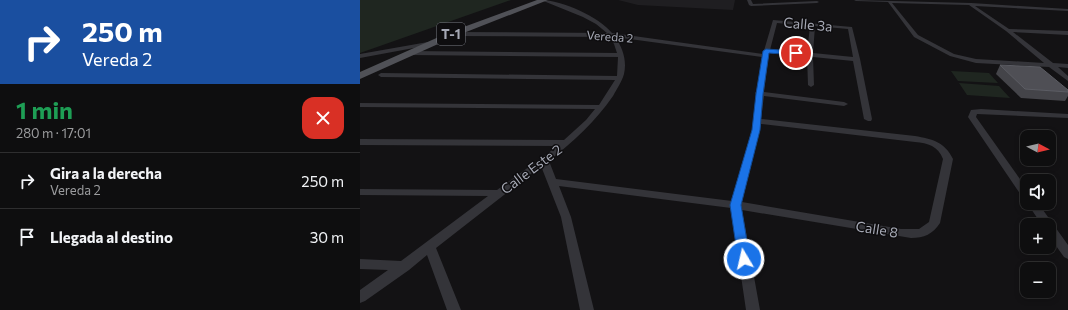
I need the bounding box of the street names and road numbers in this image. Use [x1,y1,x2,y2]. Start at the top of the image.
street label: Calle 3a [783,13,833,35]
road number: T-1 [437,23,465,45]
street label: Vereda 2 [586,27,634,45]
street label: Calle Este 2 [497,140,565,198]
street label: Calle 8 [855,217,899,241]

